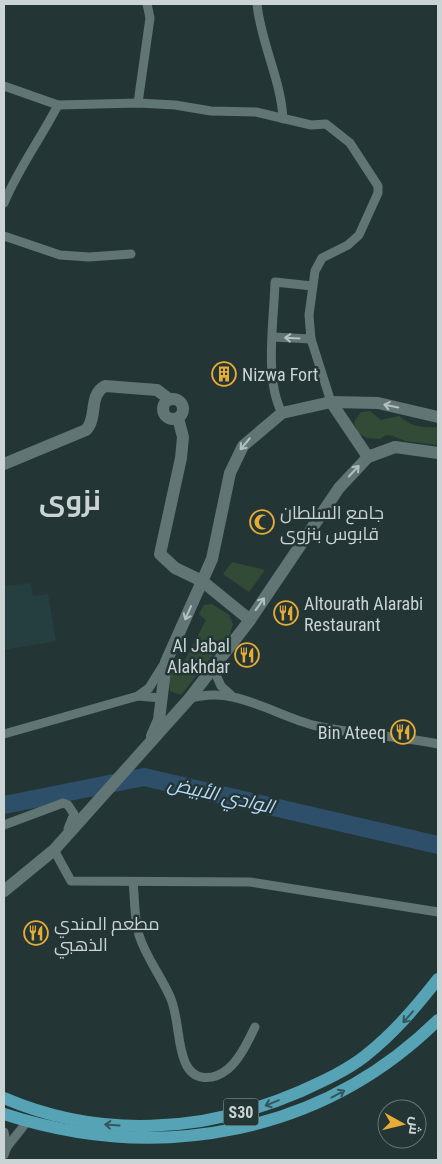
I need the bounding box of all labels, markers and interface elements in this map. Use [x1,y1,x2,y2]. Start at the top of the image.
one-way arrow [284,333,300,343]
building icon: Nizwa Fort [211,361,237,387]
place label: Nizwa Fort [242,364,318,385]
one-way arrow [383,400,399,410]
one-way arrow [240,438,251,451]
one-way arrow [348,465,360,478]
district label: نزوى [39,484,101,517]
place label: جامع السلطان قابوس بنزوى [280,502,384,545]
mosque icon: جامع السلطان قابوس بنزوى [249,509,275,535]
place label: Altourath Alarabi Restaurant [304,593,423,635]
one-way arrow [255,597,266,611]
restaurant icon: Altourath Alarabi Restaurant [273,600,299,626]
one-way arrow [182,605,192,620]
place label: Al Jabal Alakhdar [167,635,231,677]
restaurant icon: Al Jabal Alakhdar [234,642,260,668]
restaurant icon: Bin Ateeq [390,719,416,745]
place label: Bin Ateeq [318,722,386,743]
water label: الوادي الأبيض [165,772,278,823]
place label: مطعم المندي الذهبي [54,913,159,959]
restaurant icon: مطعم المندي الذهبي [23,920,49,946]
one-way arrow [402,1010,413,1023]
one-way arrow [330,1089,345,1098]
road number: S30 [224,1098,258,1126]
one-way arrow [265,1099,280,1108]
north arrow [377,1099,427,1149]
text: ش [405,1116,424,1136]
one-way arrow [105,1120,121,1130]

